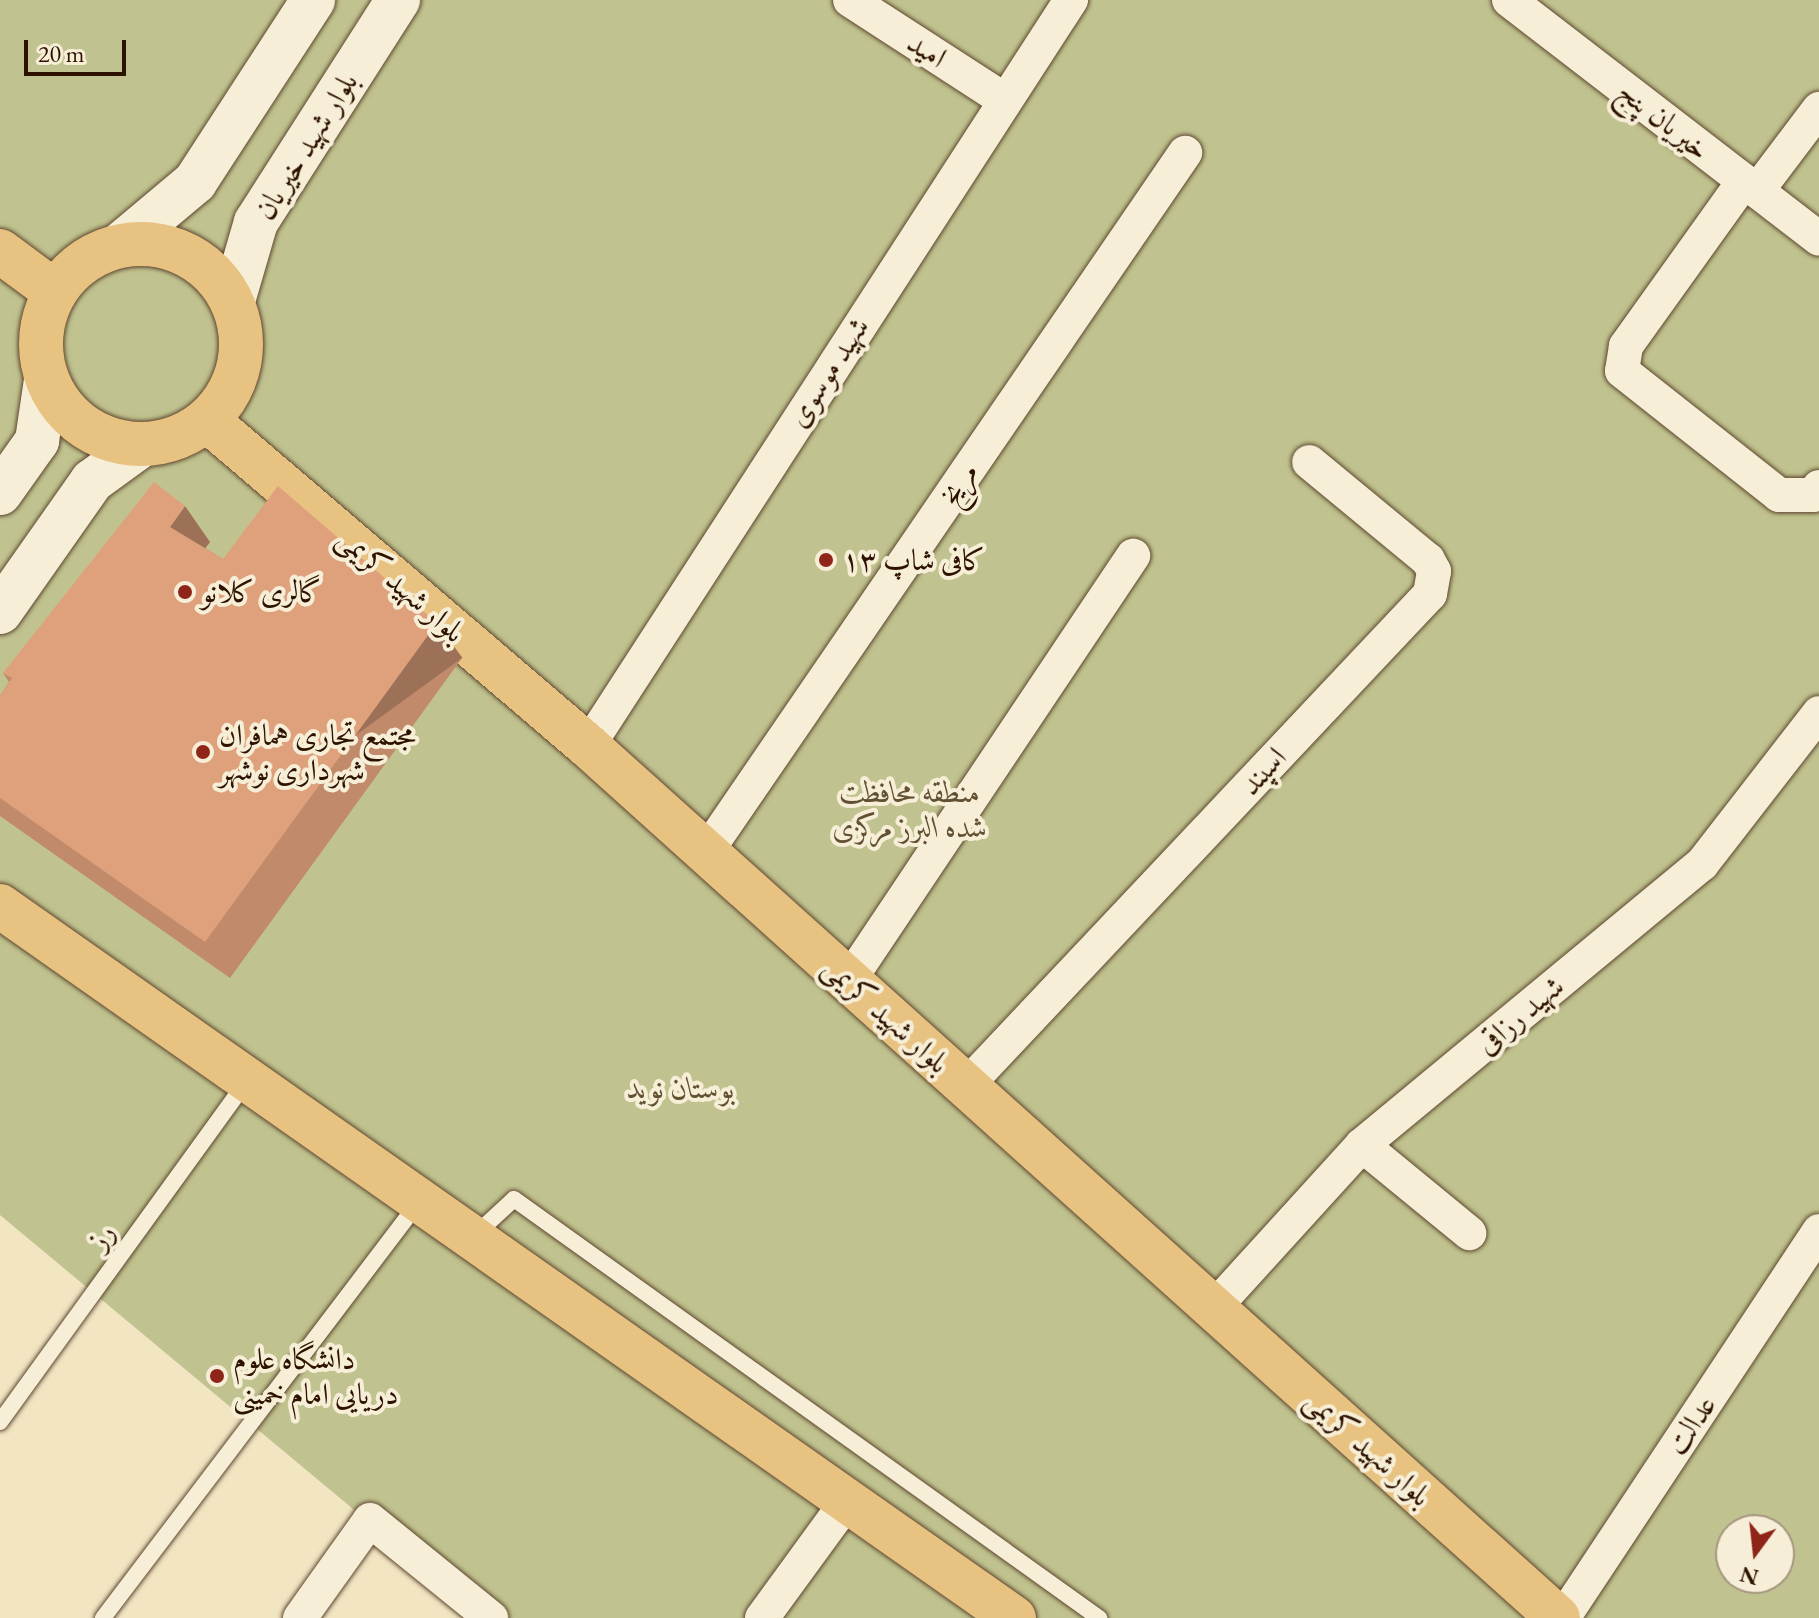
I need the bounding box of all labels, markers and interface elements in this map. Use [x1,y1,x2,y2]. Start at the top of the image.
scale bar [28,24,130,74]
street label: امید [901,24,953,76]
text: 20 m [38,38,85,69]
street label: بلوار شهید خیریان [246,66,366,226]
street label: خیریان پنج [1611,73,1717,167]
street label: شهید موسوی [779,310,877,434]
street label: مریخ [932,456,986,512]
street label: بلوار شهید کریمی [330,520,472,650]
place label: کافی شاپ ۱۳ [842,542,985,578]
marker: کافی شاپ ۱۳ [817,551,835,569]
place label: گالری کلانو [201,574,322,610]
marker: گالری کلانو [176,583,194,601]
place label: مجتمع تجاری همافران شهرداری نوشهر [219,717,416,788]
street label: اسپند [1232,740,1294,802]
marker: مجتمع تجاری همافران شهرداری نوشهر [194,743,212,761]
park label: منطقه محافظت شده البرز مرکزی [832,774,988,844]
street label: بلوار شهید کریمی [815,949,957,1081]
street label: شهید رزاقی [1469,968,1571,1062]
park label: بوستان نوید [627,1070,735,1106]
street label: رز [79,1216,123,1256]
place label: دانشگاه علوم دریایی امام خمینی [233,1341,398,1412]
marker: دانشگاه علوم دریایی امام خمینی [208,1367,226,1385]
street label: بلوار شهید کریمی [1297,1382,1439,1514]
street label: عدالت [1658,1388,1724,1462]
north arrow [1715,1514,1795,1594]
text: N [1737,1559,1762,1592]

